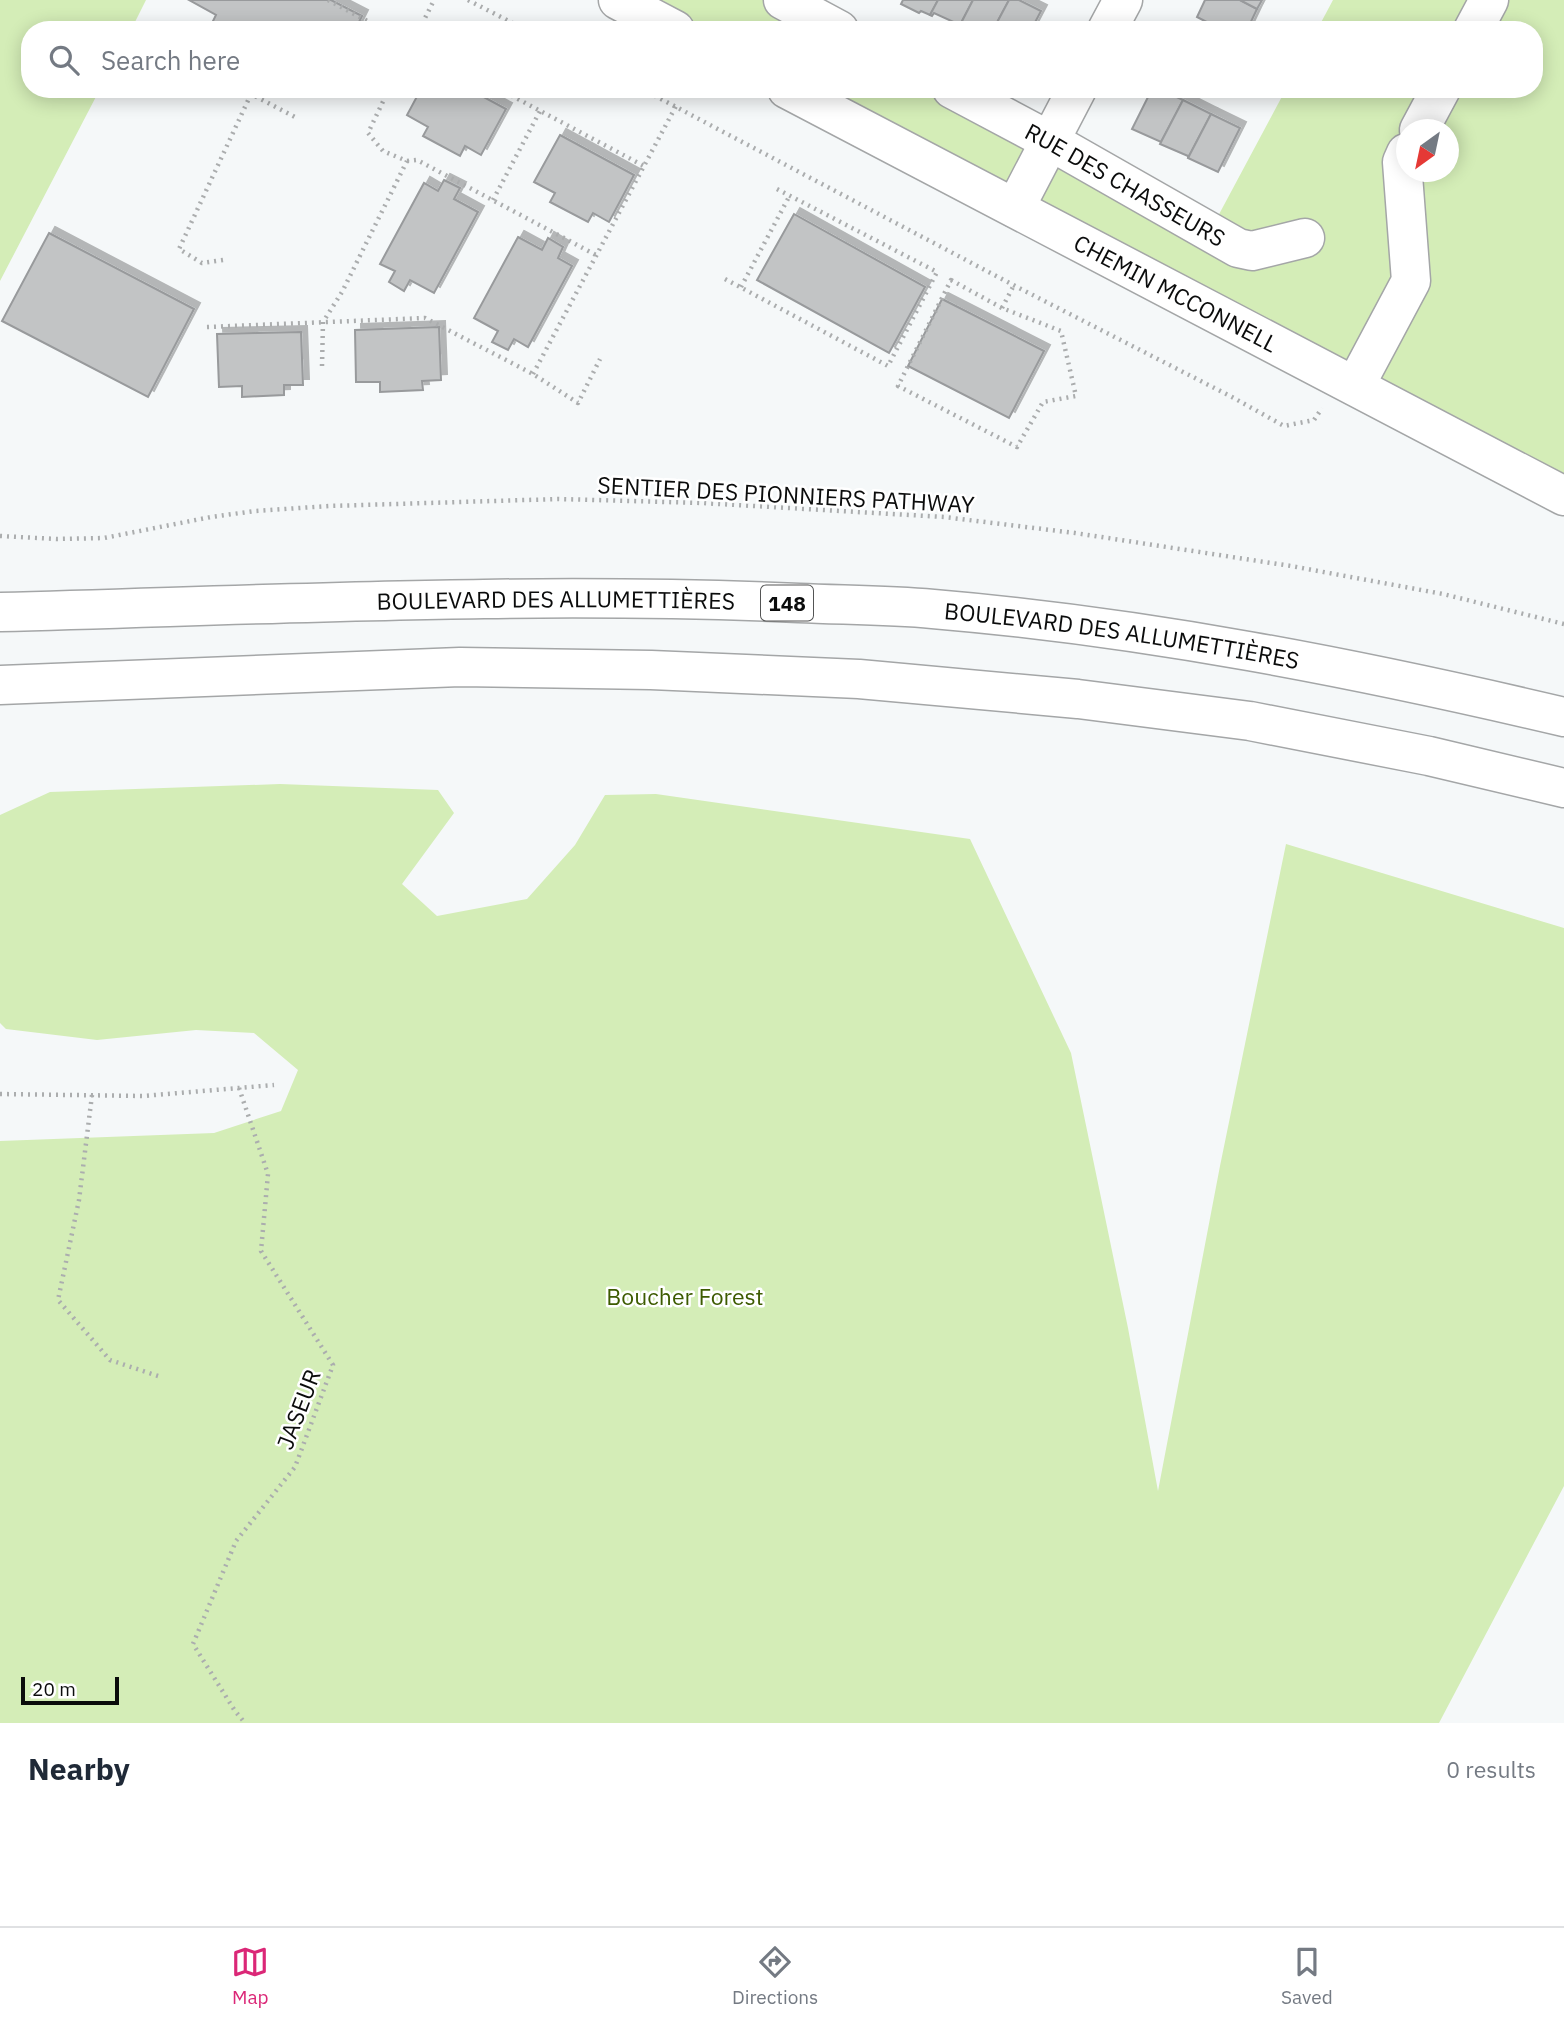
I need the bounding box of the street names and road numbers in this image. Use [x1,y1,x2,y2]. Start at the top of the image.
street label: RUE DES CHASSEURS [1020,116,1231,253]
street label: CHEMIN MCCONNELL [1069,227,1283,358]
street label: SENTIER DES PIONNIERS PATHWAY [597,469,976,519]
street label: BOULEVARD DES ALLUMETTIÈRES [376,583,735,616]
road number: 148 [761,586,813,620]
street label: BOULEVARD DES ALLUMETTIÈRES [943,595,1302,675]
street label: JASEUR [269,1365,327,1453]

